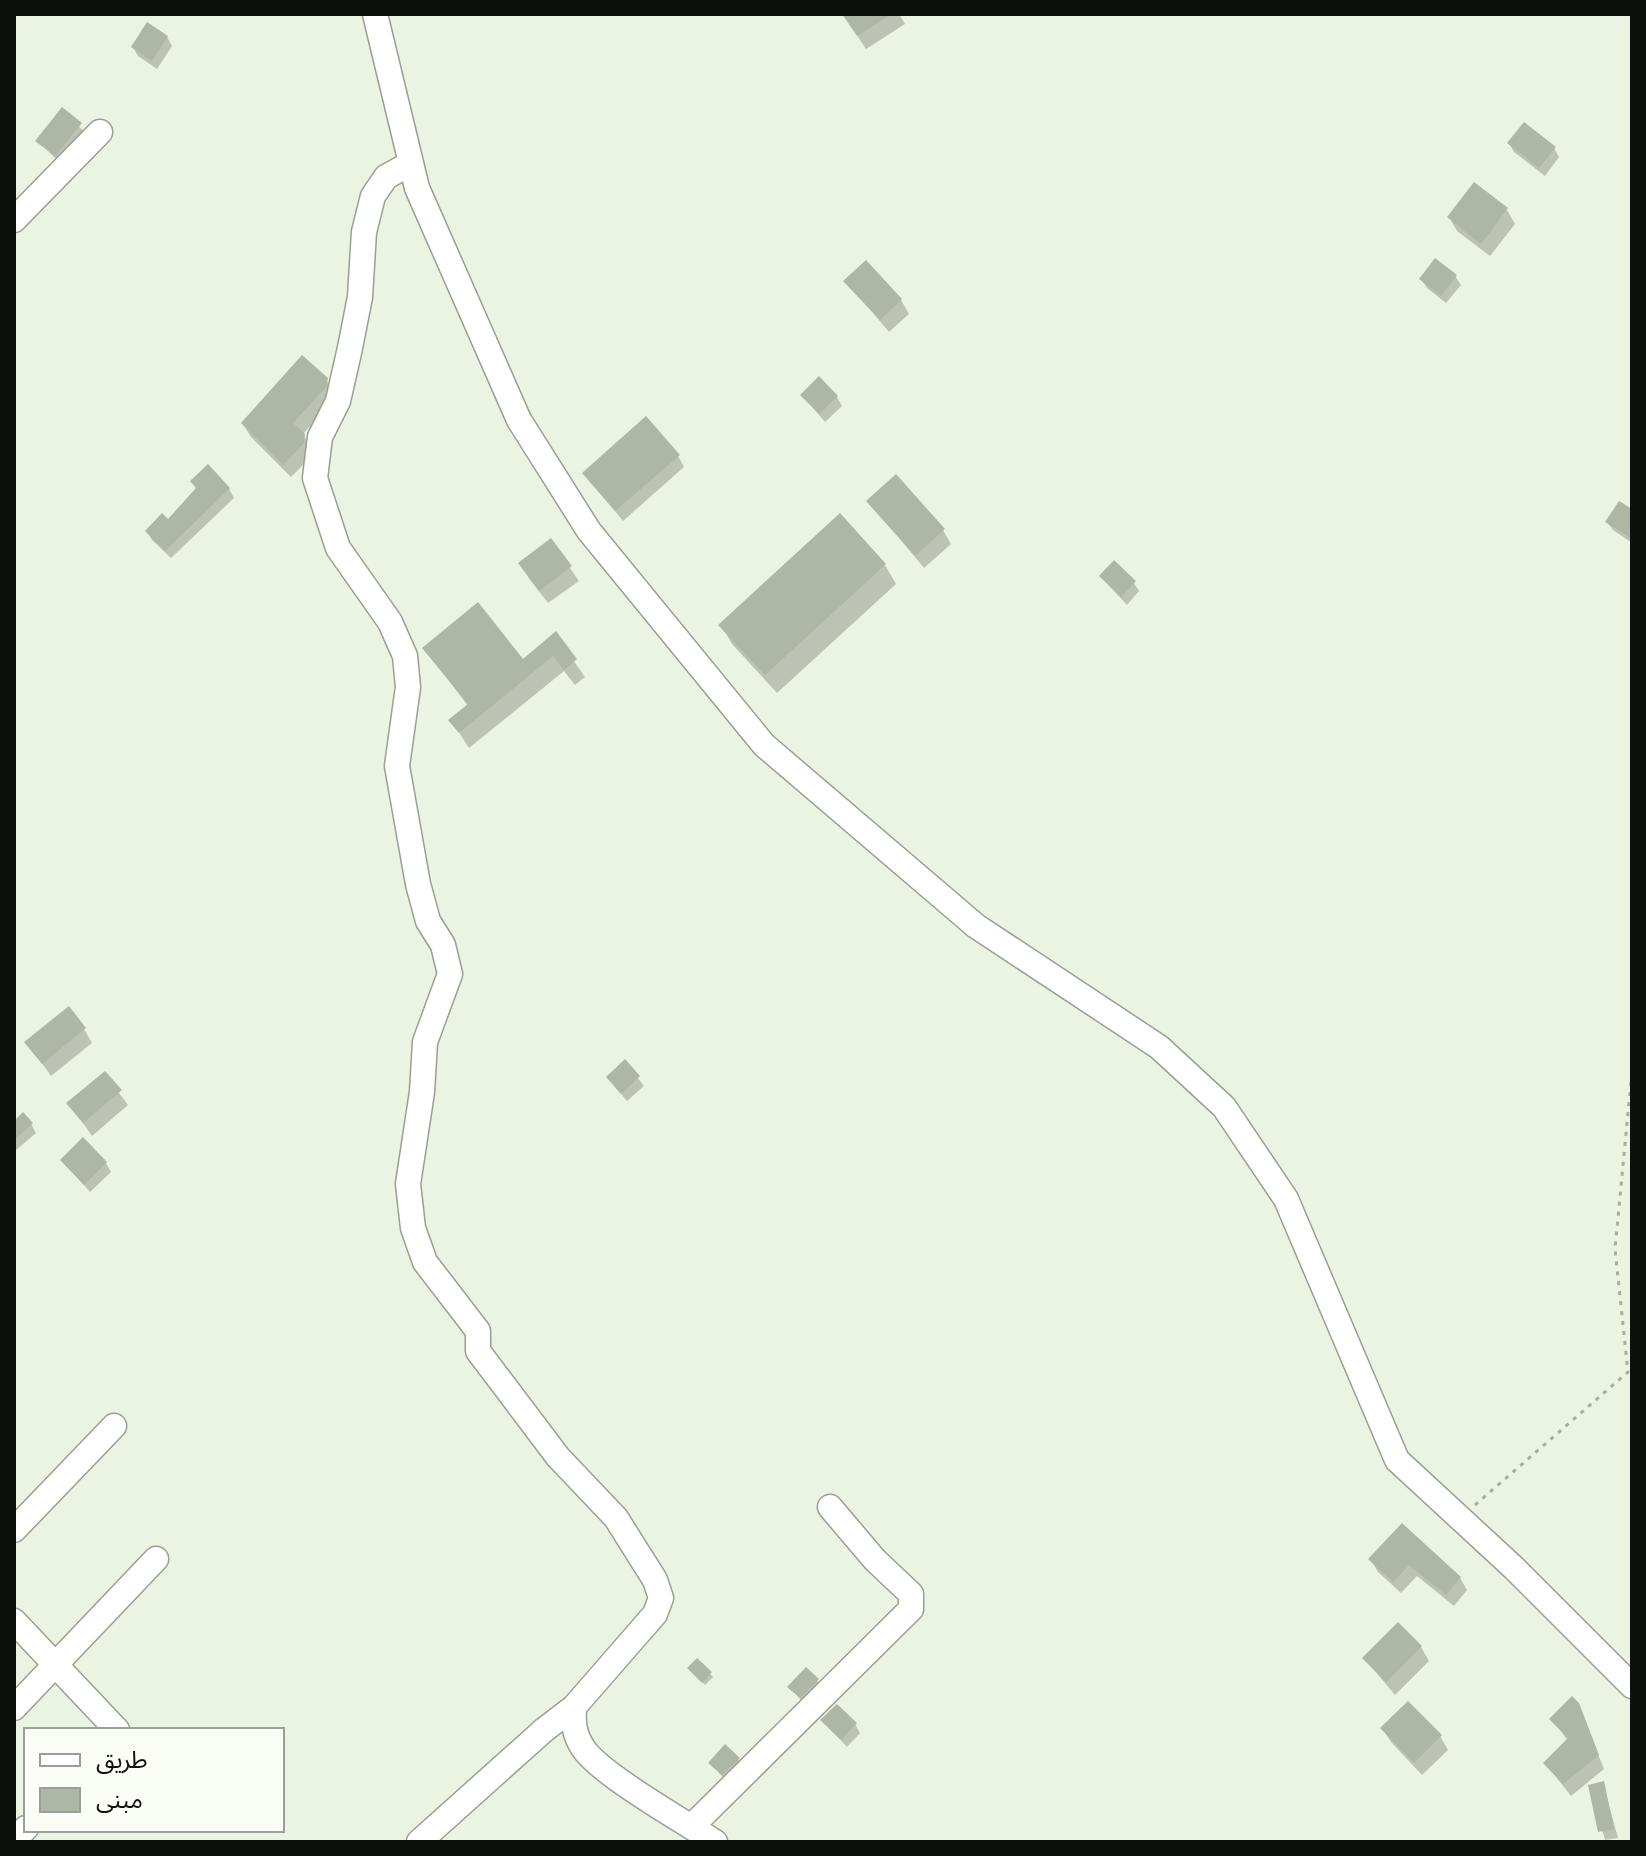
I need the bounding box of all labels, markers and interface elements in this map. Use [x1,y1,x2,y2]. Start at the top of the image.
legend [24,1728,284,1832]
text: طريق [96,1742,148,1775]
text: مبنى [96,1782,143,1815]

